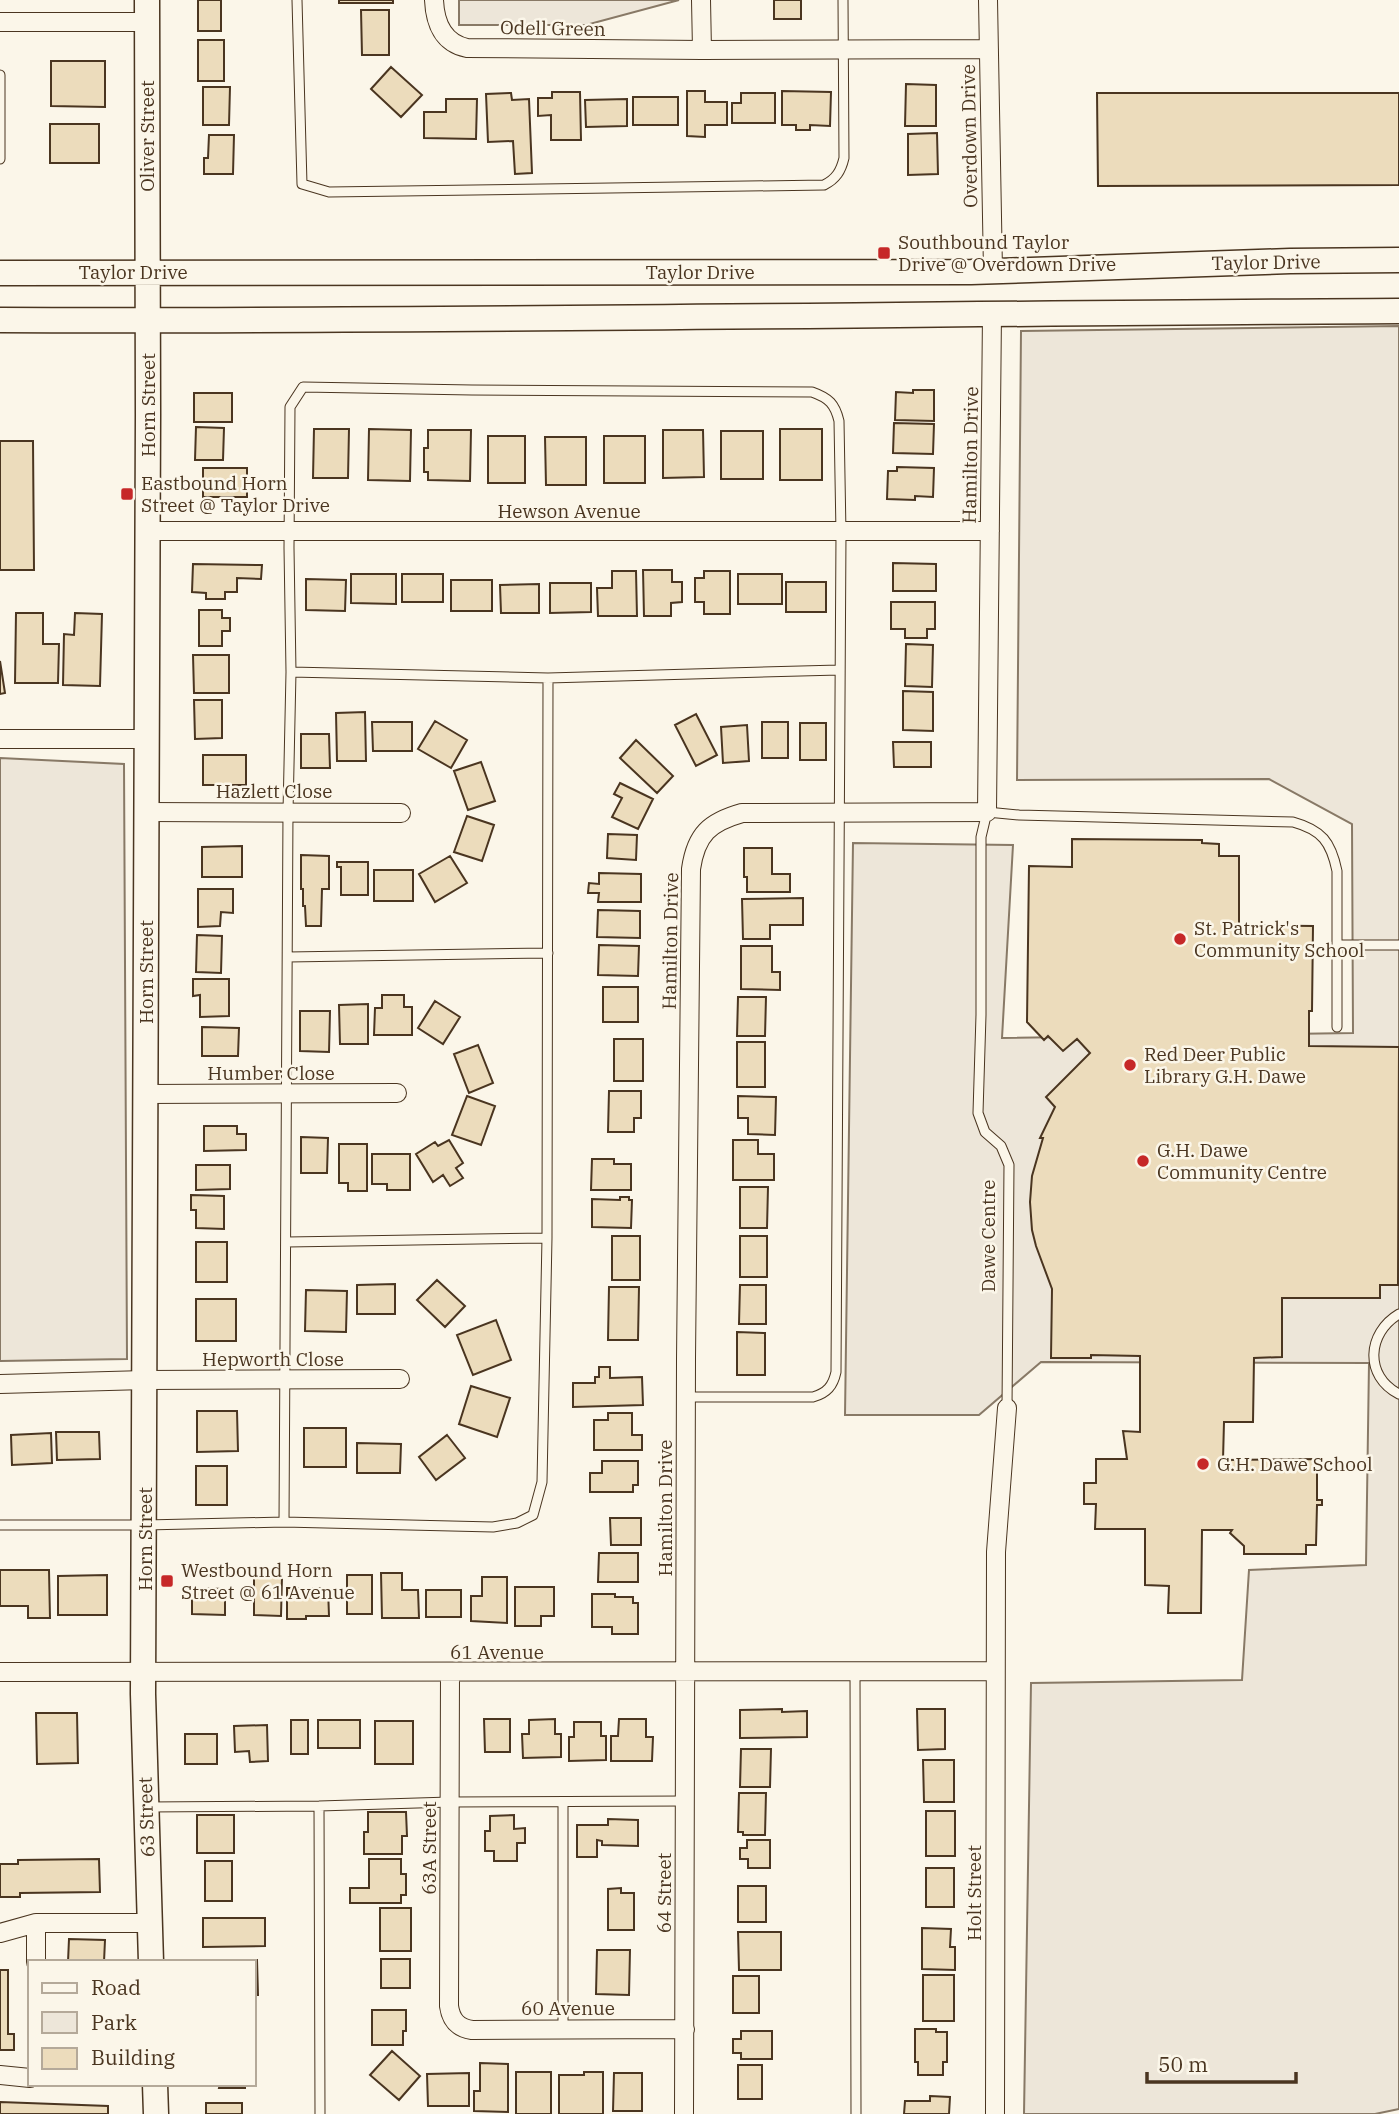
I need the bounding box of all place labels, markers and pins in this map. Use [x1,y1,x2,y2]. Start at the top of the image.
place label: Southbound Taylor Drive @ Overdown Drive [898,230,1116,276]
marker: Southbound Taylor Drive @ Overdown Drive [876,245,892,261]
place label: Eastbound Horn Street @ Taylor Drive [141,471,330,517]
marker: Eastbound Horn Street @ Taylor Drive [119,486,135,502]
place label: St. Patrick's Community School [1194,916,1365,962]
marker: St. Patrick's Community School [1172,931,1188,947]
place label: Red Deer Public Library G.H. Dawe [1144,1042,1306,1088]
marker: Red Deer Public Library G.H. Dawe [1122,1057,1138,1073]
place label: G.H. Dawe Community Centre [1157,1138,1327,1184]
marker: G.H. Dawe Community Centre [1135,1153,1151,1169]
place label: G.H. Dawe School [1217,1452,1373,1476]
marker: G.H. Dawe School [1195,1456,1211,1472]
place label: Westbound Horn Street @ 61 Avenue [181,1558,355,1604]
marker: Westbound Horn Street @ 61 Avenue [159,1573,175,1589]

